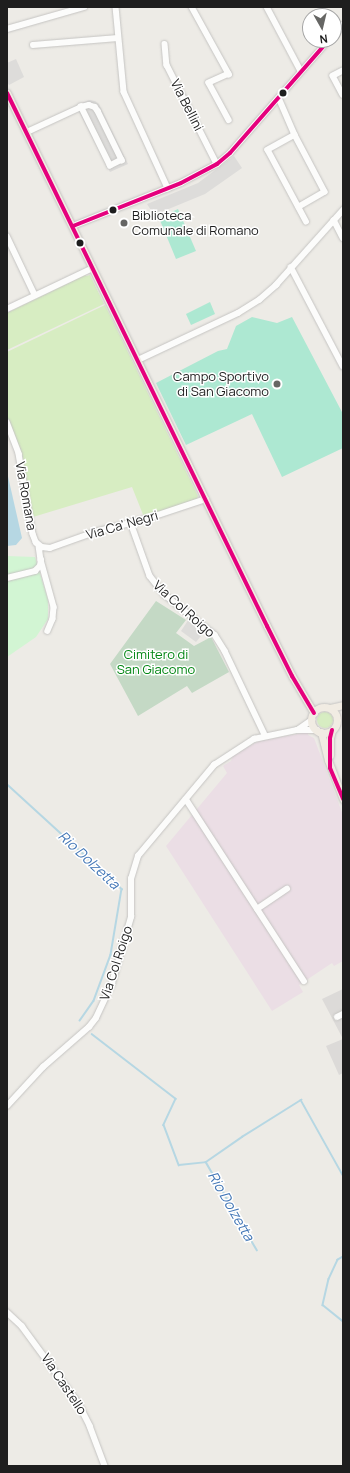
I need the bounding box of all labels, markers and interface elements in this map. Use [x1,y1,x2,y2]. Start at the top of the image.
north arrow [302,8,342,48]
text: N [319,31,329,47]
street label: Via Bellini [167,77,207,133]
unlabelled marker [278,88,288,98]
unlabelled marker [108,205,118,215]
place label: Biblioteca Comunale di Romano [132,208,259,239]
marker: Biblioteca Comunale di Romano [119,218,129,228]
unlabelled marker [75,238,85,248]
place label: Campo Sportivo di San Giacomo [173,369,269,400]
marker: Campo Sportivo di San Giacomo [272,379,282,389]
street label: Via Romana [12,460,40,532]
street label: Via Ca' Negri [84,507,160,543]
street label: Via Col Roigo [150,577,218,641]
park label: Cimitero di San Giacomo [117,647,195,678]
water label: Rio Dolzetta [55,827,123,893]
street label: Via Col Roigo [97,924,135,1002]
water label: Rio Dolzetta [204,1168,258,1244]
street label: Via Castello [38,1351,90,1417]

